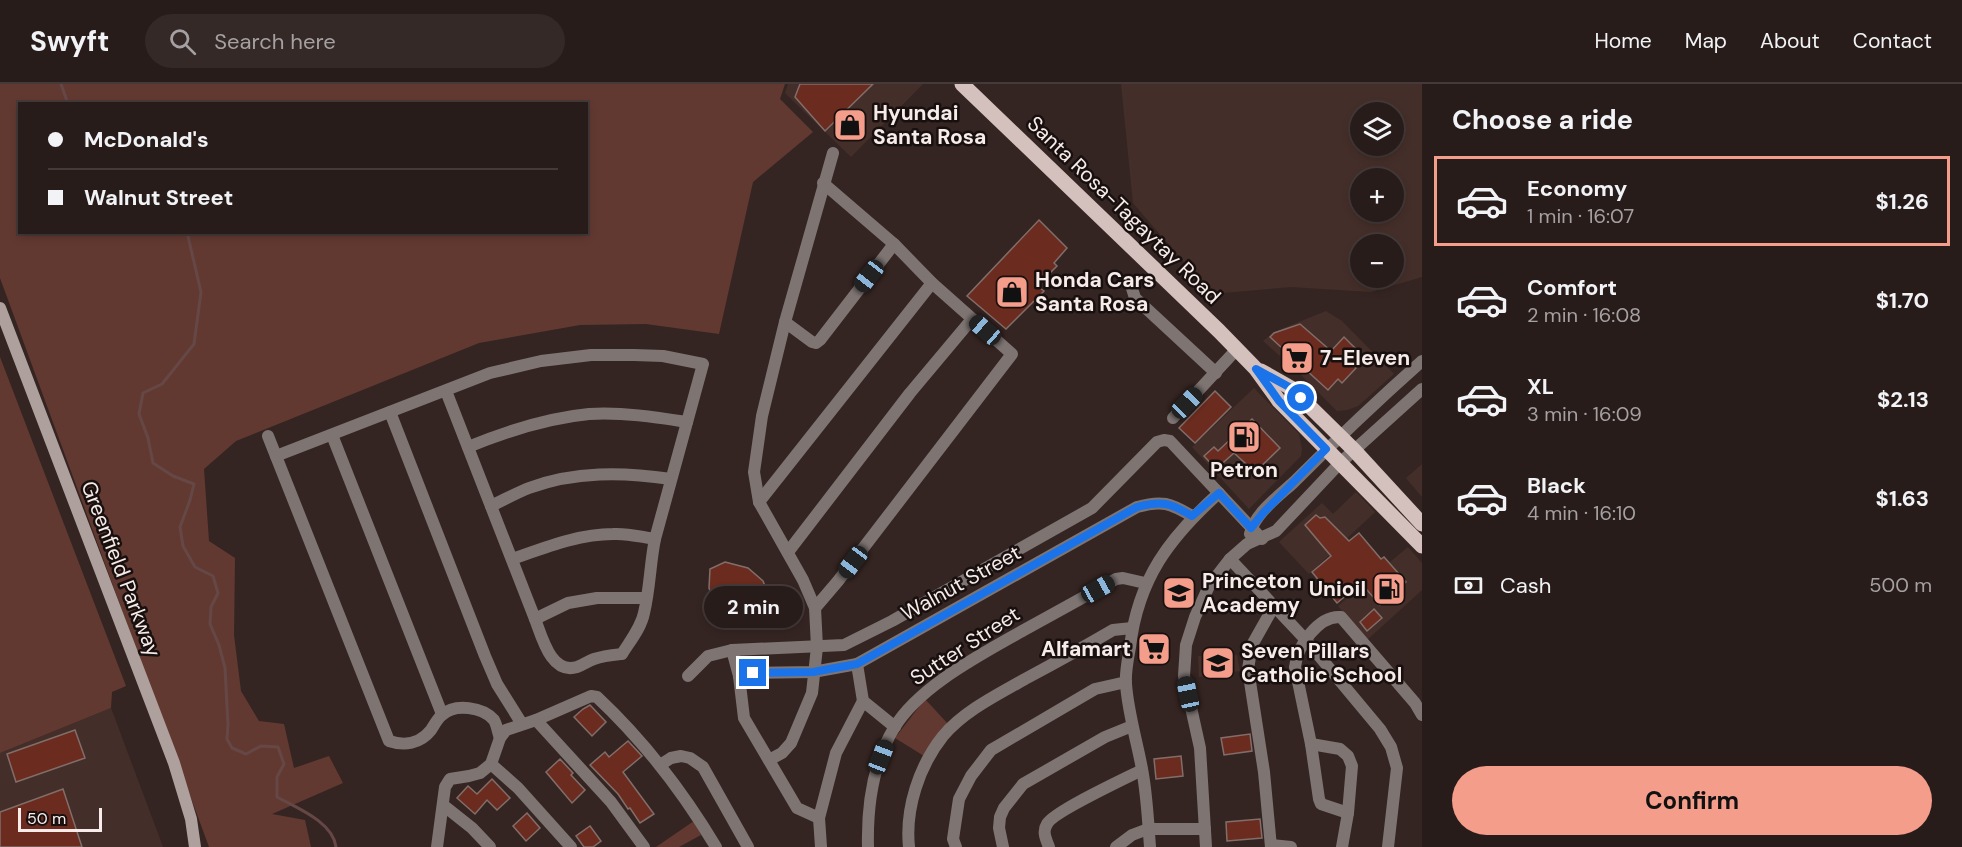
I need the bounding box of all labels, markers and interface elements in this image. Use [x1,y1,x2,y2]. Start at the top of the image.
search box [145,14,565,68]
text: Swyft [30,23,109,60]
icon: search [166,25,199,58]
text: Search here [214,27,336,56]
text: Home [1594,27,1652,55]
text: Map [1685,27,1727,55]
text: About [1760,27,1820,55]
text: Contact [1853,27,1932,55]
place label: Hyundai Santa Rosa [873,99,986,151]
map controls [1350,102,1404,288]
button: layers [1350,102,1404,156]
text: Choose a ride [1452,102,1633,137]
shop icon: Hyundai Santa Rosa [832,107,868,143]
street label: Santa Rosa-Tagaytay Road [1021,110,1227,310]
text: McDonald's [84,125,209,154]
button: + [1350,168,1404,222]
icon: car [1455,174,1509,228]
text: Economy [1527,174,1627,203]
text: Walnut Street [84,183,233,212]
text: $1.26 [1876,187,1929,216]
text: 1 min · 16:07 [1527,203,1634,229]
button: − [1350,234,1404,288]
car [851,256,887,296]
place label: Honda Cars Santa Rosa [1035,266,1154,318]
icon: car [1455,273,1509,327]
text: Comfort [1527,273,1617,302]
shop icon: Honda Cars Santa Rosa [994,274,1030,310]
text: $1.70 [1876,286,1929,315]
text: 2 min · 16:08 [1527,302,1641,328]
car [966,311,1004,349]
supermarket icon: 7-Eleven [1279,340,1315,376]
place label: 7-Eleven [1320,344,1410,372]
icon: car [1455,372,1509,426]
text: XL [1527,372,1554,401]
car [1168,384,1206,422]
route start [1287,384,1314,411]
text: $2.13 [1877,385,1929,414]
text: 3 min · 16:09 [1527,401,1642,427]
fuel station icon: Petron [1226,419,1262,455]
place label: Petron [1210,456,1278,484]
icon: car [1455,471,1509,525]
text: Black [1527,471,1586,500]
street label: Greenfield Parkway [75,477,168,661]
text: $1.63 [1876,484,1929,513]
text: 4 min · 16:10 [1527,500,1636,526]
street label: Walnut Street [896,539,1026,627]
car [835,542,871,582]
place label: Princeton Academy [1202,567,1302,619]
icon: cash [1452,569,1485,602]
fuel station icon: Unioil [1371,571,1407,607]
text: Cash [1500,571,1551,600]
car [1078,572,1118,606]
text: 500 m [1869,572,1932,598]
school or university icon: Princeton Academy [1161,575,1197,611]
place label: Unioil [1309,575,1366,603]
callout: 2 min [704,586,802,628]
text: 2 min [727,594,780,620]
street label: Sutter Street [905,600,1025,692]
supermarket icon: Alfamart [1136,631,1172,667]
place label: Alfamart [1041,635,1131,663]
place label: Seven Pillars Catholic School [1241,637,1402,689]
school or university icon: Seven Pillars Catholic School [1200,645,1236,681]
route end [739,659,766,686]
car [1175,675,1201,713]
car [866,737,896,777]
button: Confirm [1452,766,1932,835]
scale bar [18,805,102,832]
text: 50 m [27,808,66,829]

